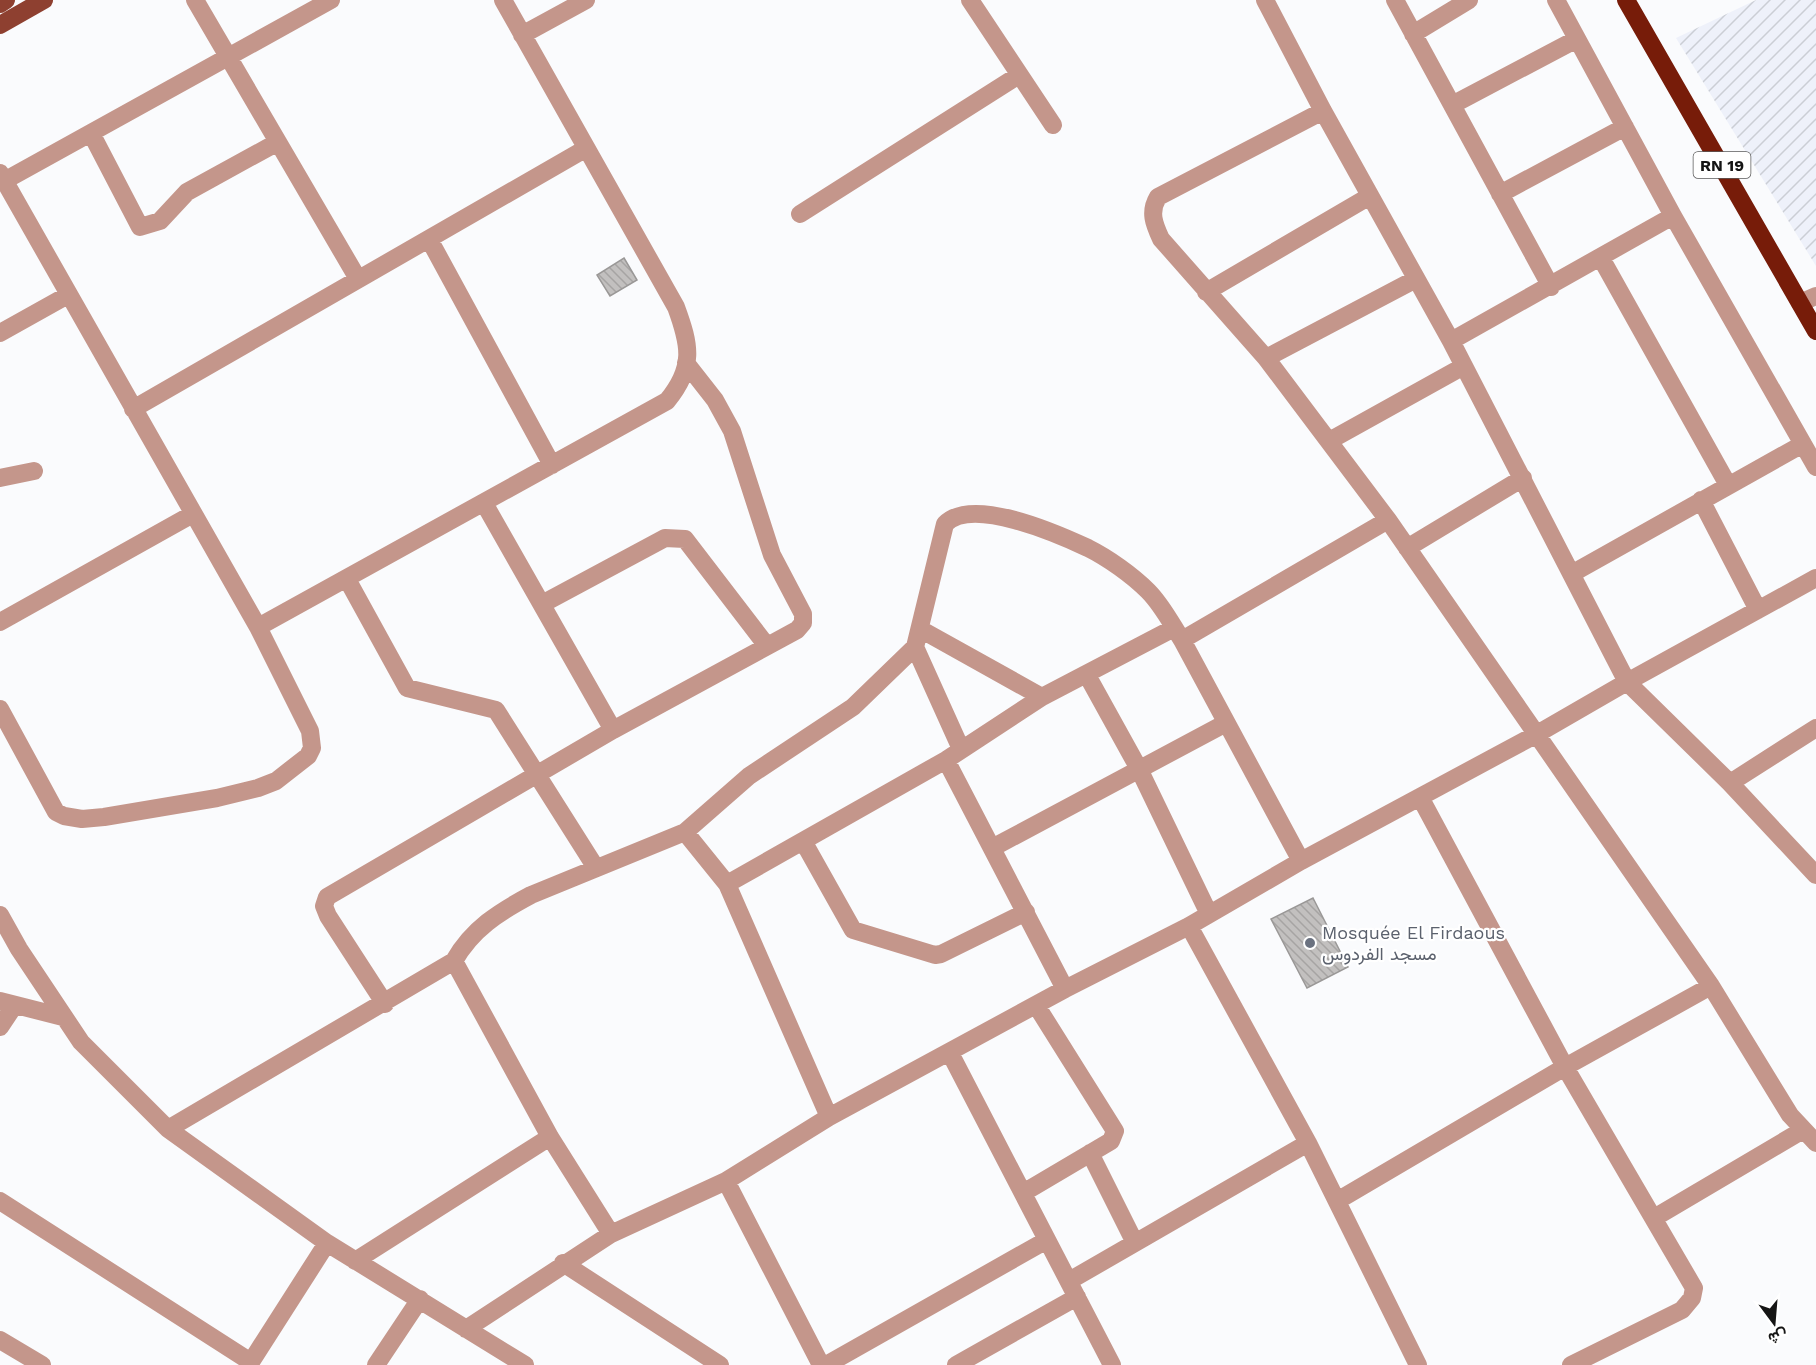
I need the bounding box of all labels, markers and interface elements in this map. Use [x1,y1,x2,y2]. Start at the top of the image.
road number: RN 19 [1694,152,1750,178]
place label: Mosquée El Firdaous مسجد الفردوس [1322,922,1505,965]
marker: Mosquée El Firdaous مسجد الفردوس [1303,936,1317,950]
north arrow [1744,1293,1804,1353]
text: ش [1766,1325,1790,1349]

